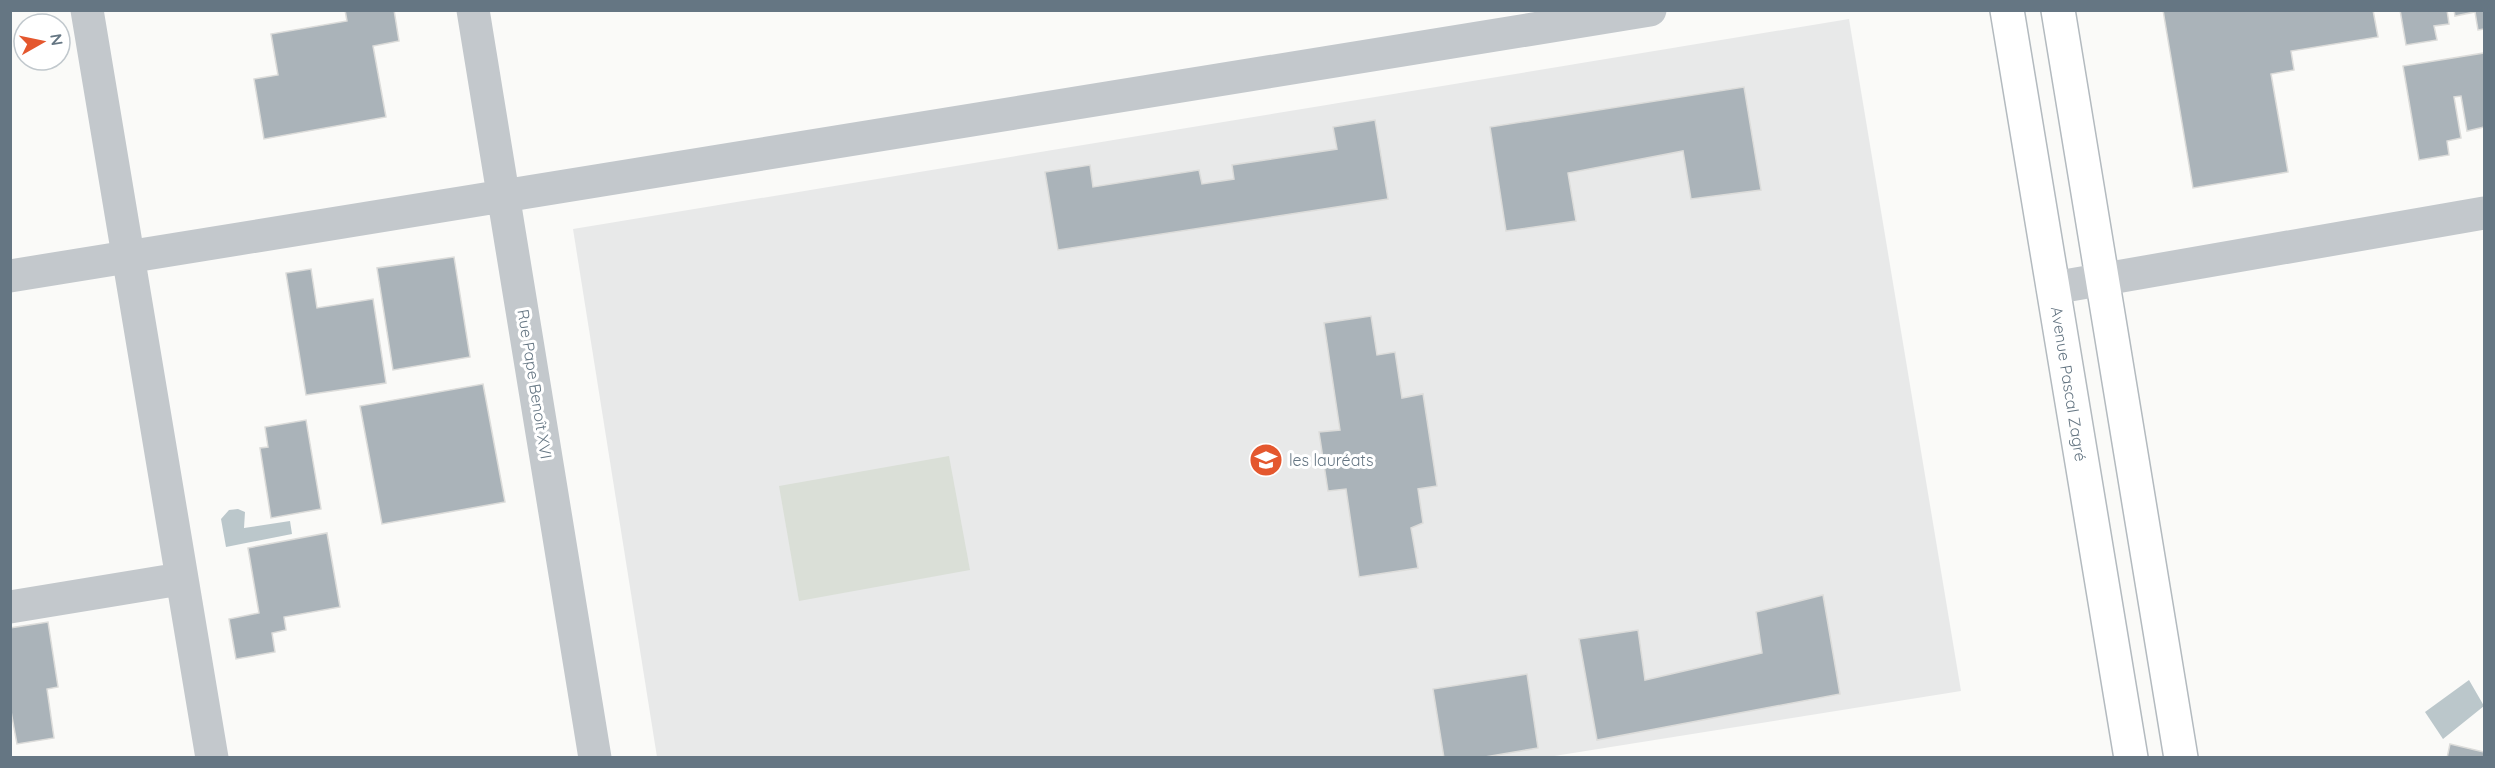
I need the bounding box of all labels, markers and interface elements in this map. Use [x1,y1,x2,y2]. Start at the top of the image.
north arrow [12,12,72,72]
text: N [46,32,68,47]
street label: Avenue Pascal Zagré [2047,305,2091,463]
street label: Rue Pape Benoît XVI [513,308,557,460]
school or university icon: les lauréats [1248,442,1284,478]
place label: les lauréats [1289,450,1374,470]

